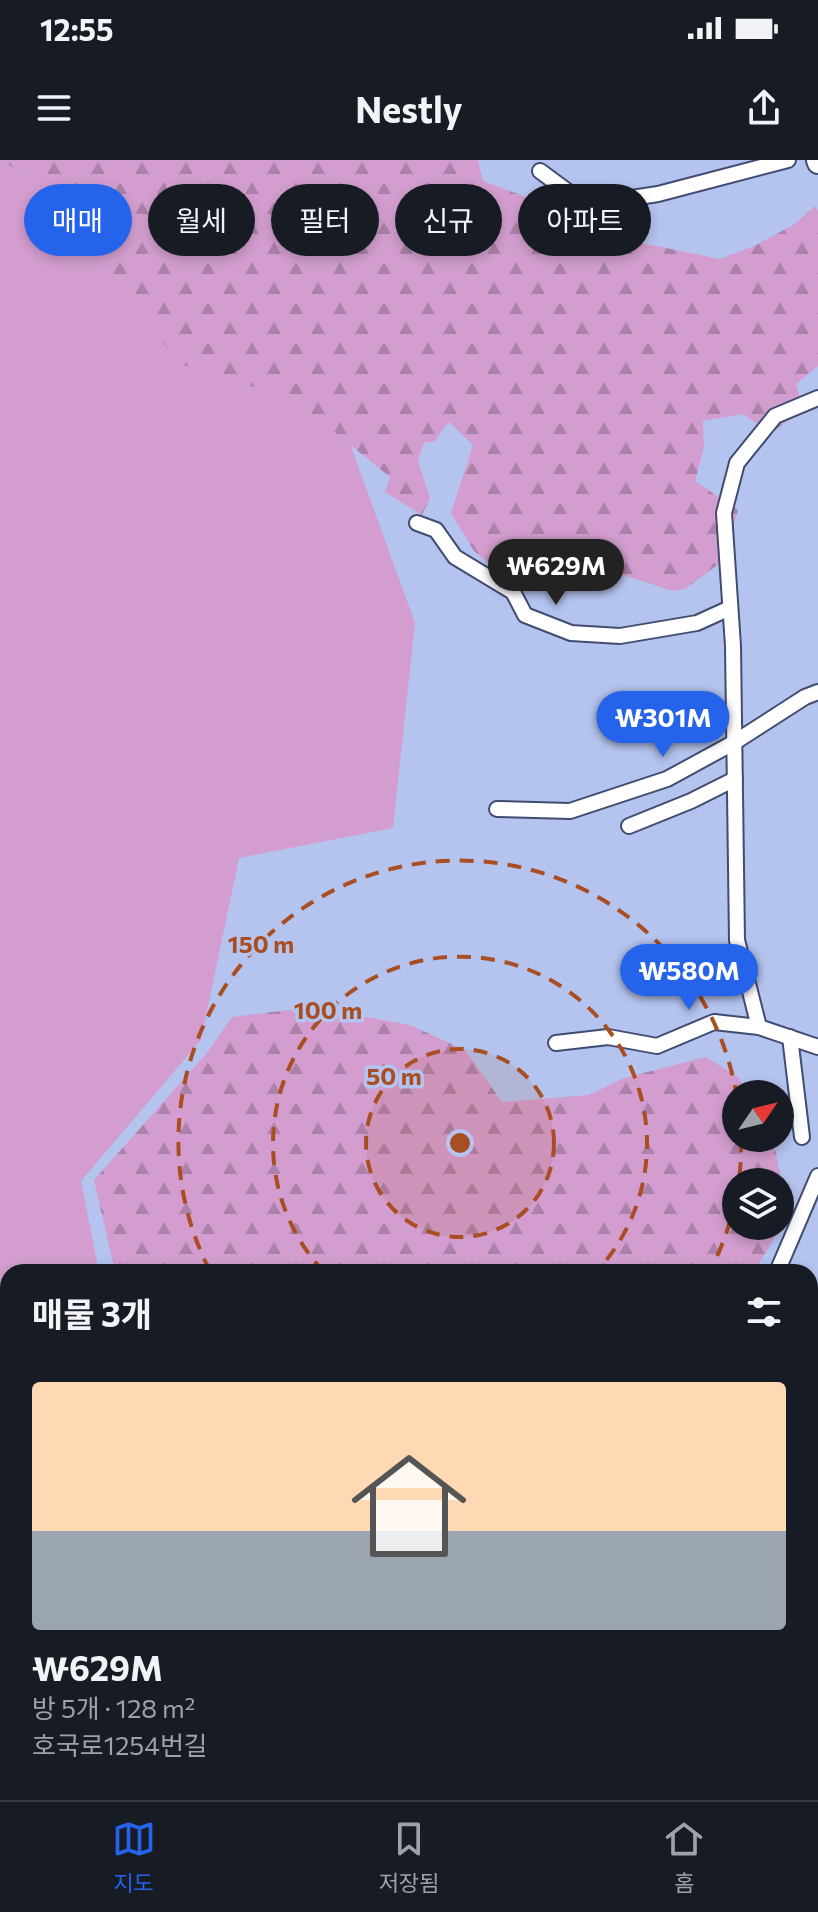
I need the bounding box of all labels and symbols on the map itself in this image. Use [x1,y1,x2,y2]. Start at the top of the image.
pin: ₩629M [500,539,612,607]
pin: ₩301M [607,691,719,759]
text: 150 m [228,929,294,958]
pin: ₩580M [633,944,745,1012]
text: 100 m [294,995,362,1024]
text: 50 m [366,1061,422,1090]
north arrow [722,1080,794,1152]
centre of rings [446,1129,474,1157]

